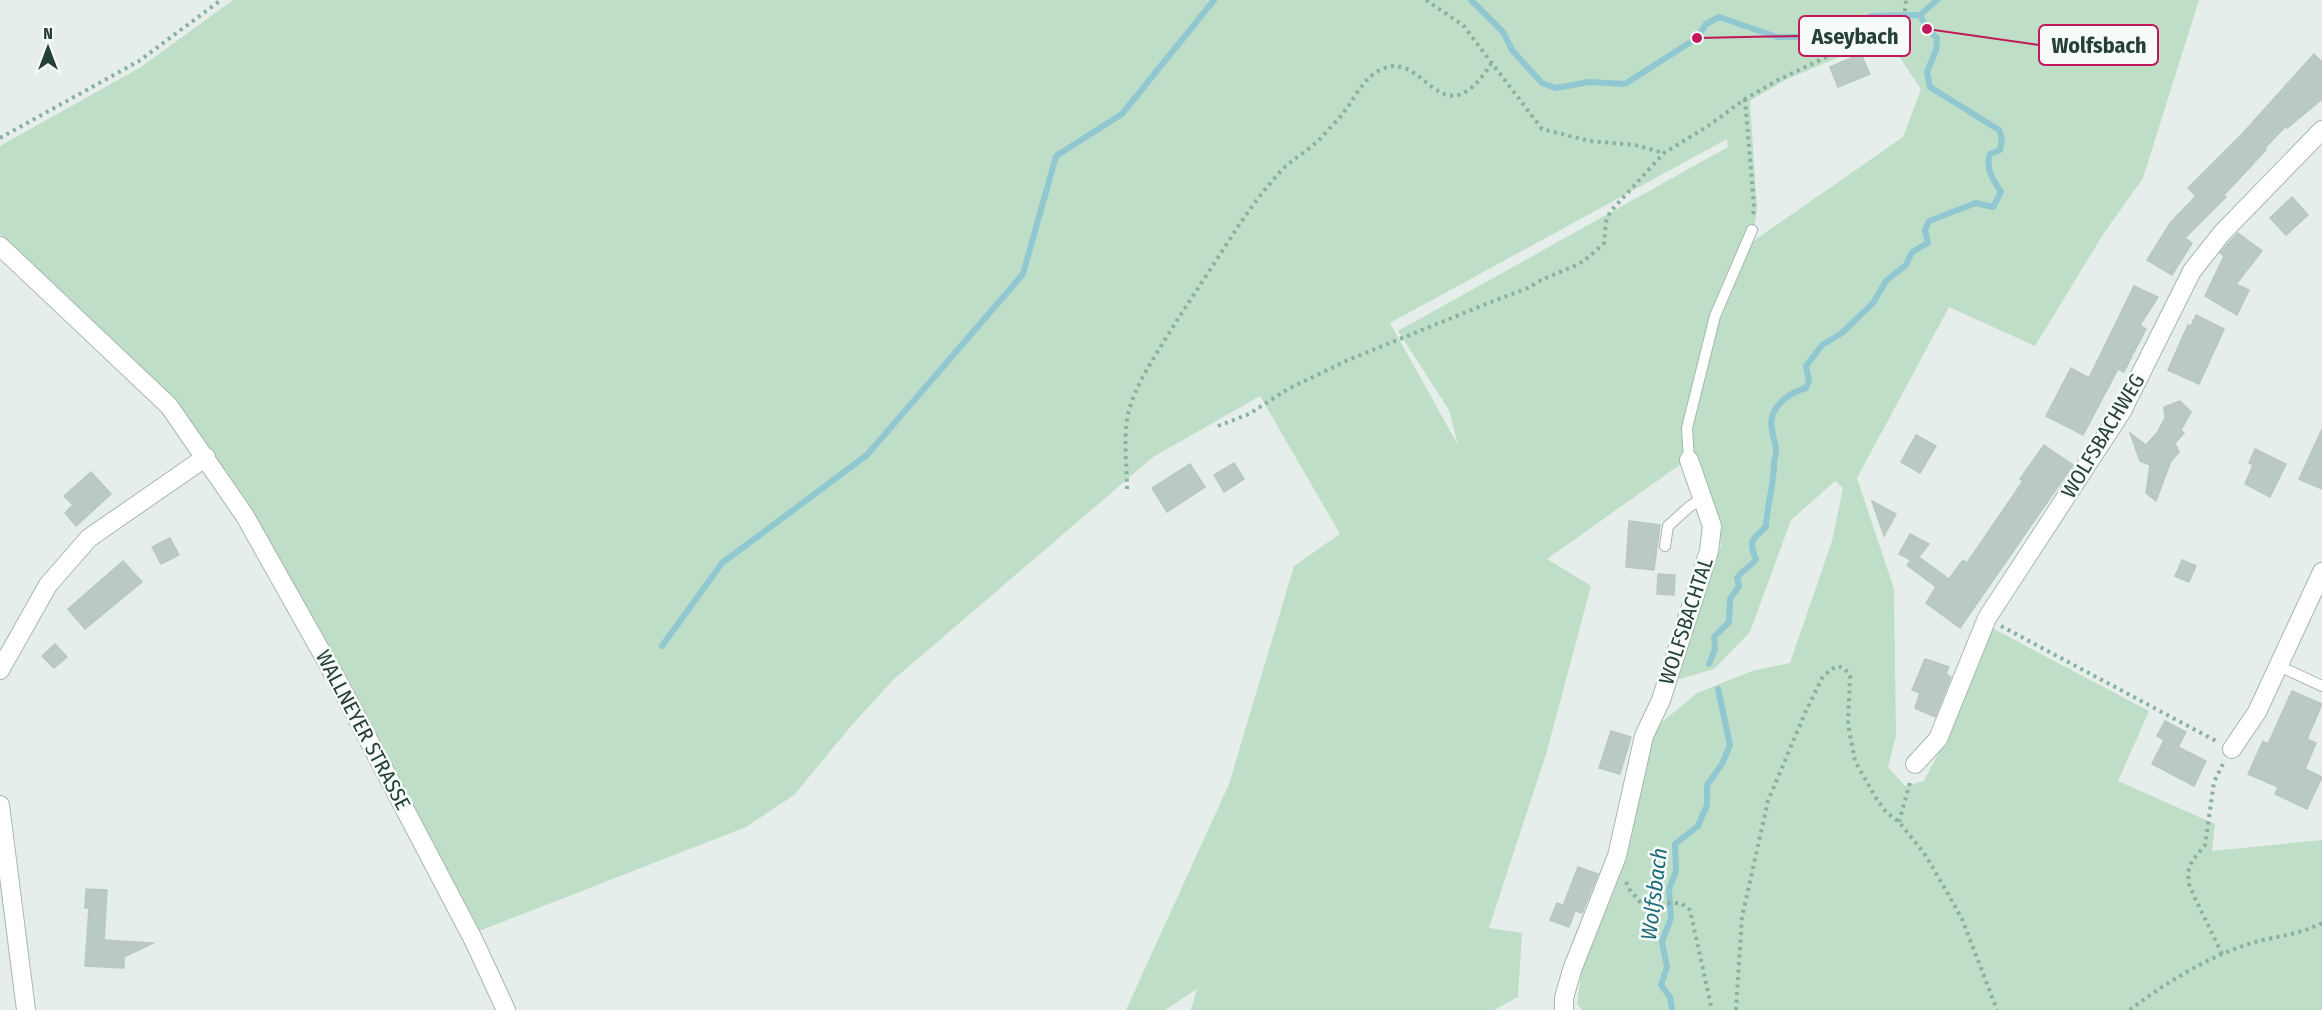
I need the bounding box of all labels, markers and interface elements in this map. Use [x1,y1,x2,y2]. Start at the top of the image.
callout: Aseybach [1799,16,1910,56]
north arrow [18,18,78,78]
text: Aseybach [1811,23,1898,50]
text: N [43,24,53,43]
callout: Wolfsbach [2039,25,2158,65]
text: Wolfsbach [2051,32,2147,59]
street label: WOLFSBACHWEG [2056,369,2150,503]
street label: WOLFSBACHTAL [1653,554,1719,688]
street label: WALLNEYER STRASSE [310,646,416,814]
water label: Wolfsbach [1635,846,1673,942]

